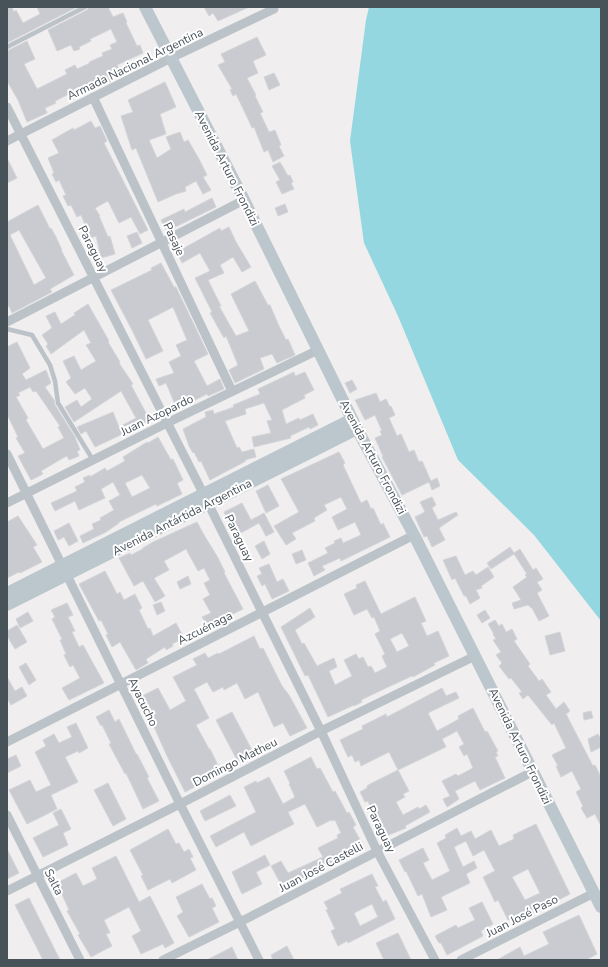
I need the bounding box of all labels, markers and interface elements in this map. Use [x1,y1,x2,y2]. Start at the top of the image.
street label: Armada Nacional Argentina [64,24,206,104]
street label: Avenida Arturo Frondizi [191,108,263,228]
street label: Pasaje [159,220,189,258]
street label: Paraguay [74,223,112,276]
street label: Juan Azopardo [117,390,196,440]
street label: Avenida Arturo Frondizi [336,397,410,517]
street label: Avenida Antártida Argentina [110,475,254,559]
street label: Paraguay [221,512,258,565]
street label: Azcuénaga [175,607,235,649]
street label: Ayacucho [124,675,162,729]
street label: Avenida Arturo Frondizi [485,685,555,807]
street label: Domingo Matheu [190,734,280,790]
street label: Paraguay [363,803,400,856]
street label: Juan José Castelli [275,838,366,896]
street label: Salta [41,866,67,898]
street label: Juan José Paso [482,891,561,941]

